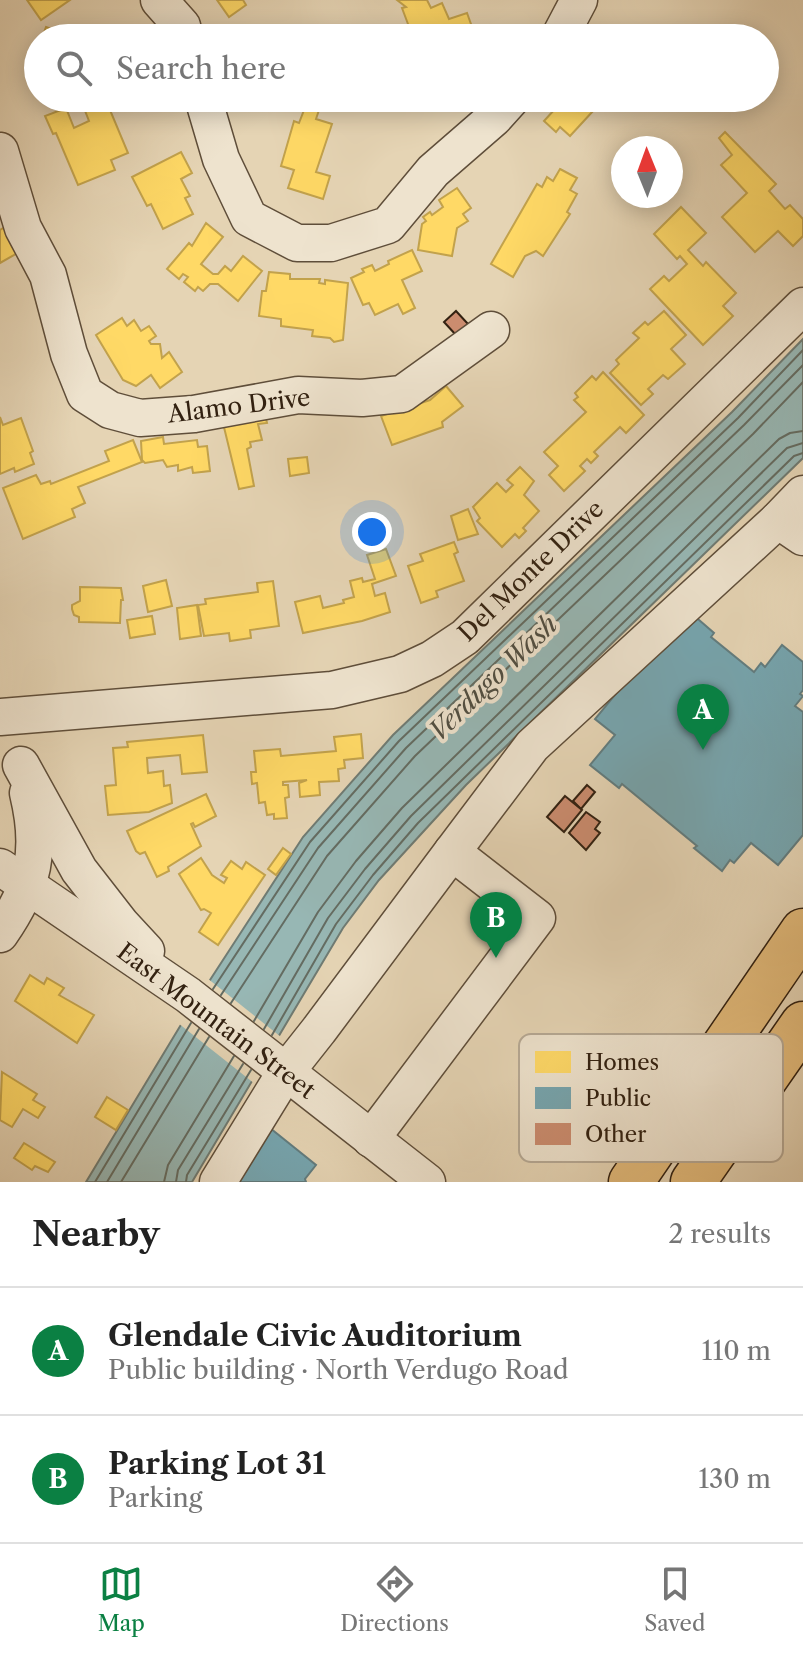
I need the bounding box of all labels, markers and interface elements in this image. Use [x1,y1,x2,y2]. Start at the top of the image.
search box [24,24,779,112]
icon: search [52,46,96,90]
text: Search here [116,50,286,87]
north arrow [611,136,683,208]
street label: Alamo Drive [165,382,312,429]
street label: Del Monte Drive [452,494,609,647]
your location [352,512,392,552]
water label: Verdugo Wash [422,609,564,747]
pin: A [677,684,729,750]
pin: B [470,892,522,958]
street label: East Mountain Street [112,937,321,1105]
legend [519,1034,783,1162]
text: Homes [585,1049,659,1076]
text: Public [585,1085,651,1112]
text: Other [585,1121,646,1148]
text: Nearby [32,1213,160,1255]
text: 2 results [668,1218,771,1250]
text: Glendale Civic Auditorium [108,1317,522,1354]
text: A [48,1335,68,1367]
text: 110 m [702,1335,771,1367]
text: Public building · North Verdugo Road [108,1354,569,1386]
text: Parking Lot 31 [108,1445,326,1482]
text: B [48,1463,68,1495]
text: 130 m [698,1463,771,1495]
text: Parking [108,1482,202,1514]
tab: Map [98,1562,145,1637]
tab: Directions [340,1562,449,1637]
tab: Saved [644,1562,705,1637]

